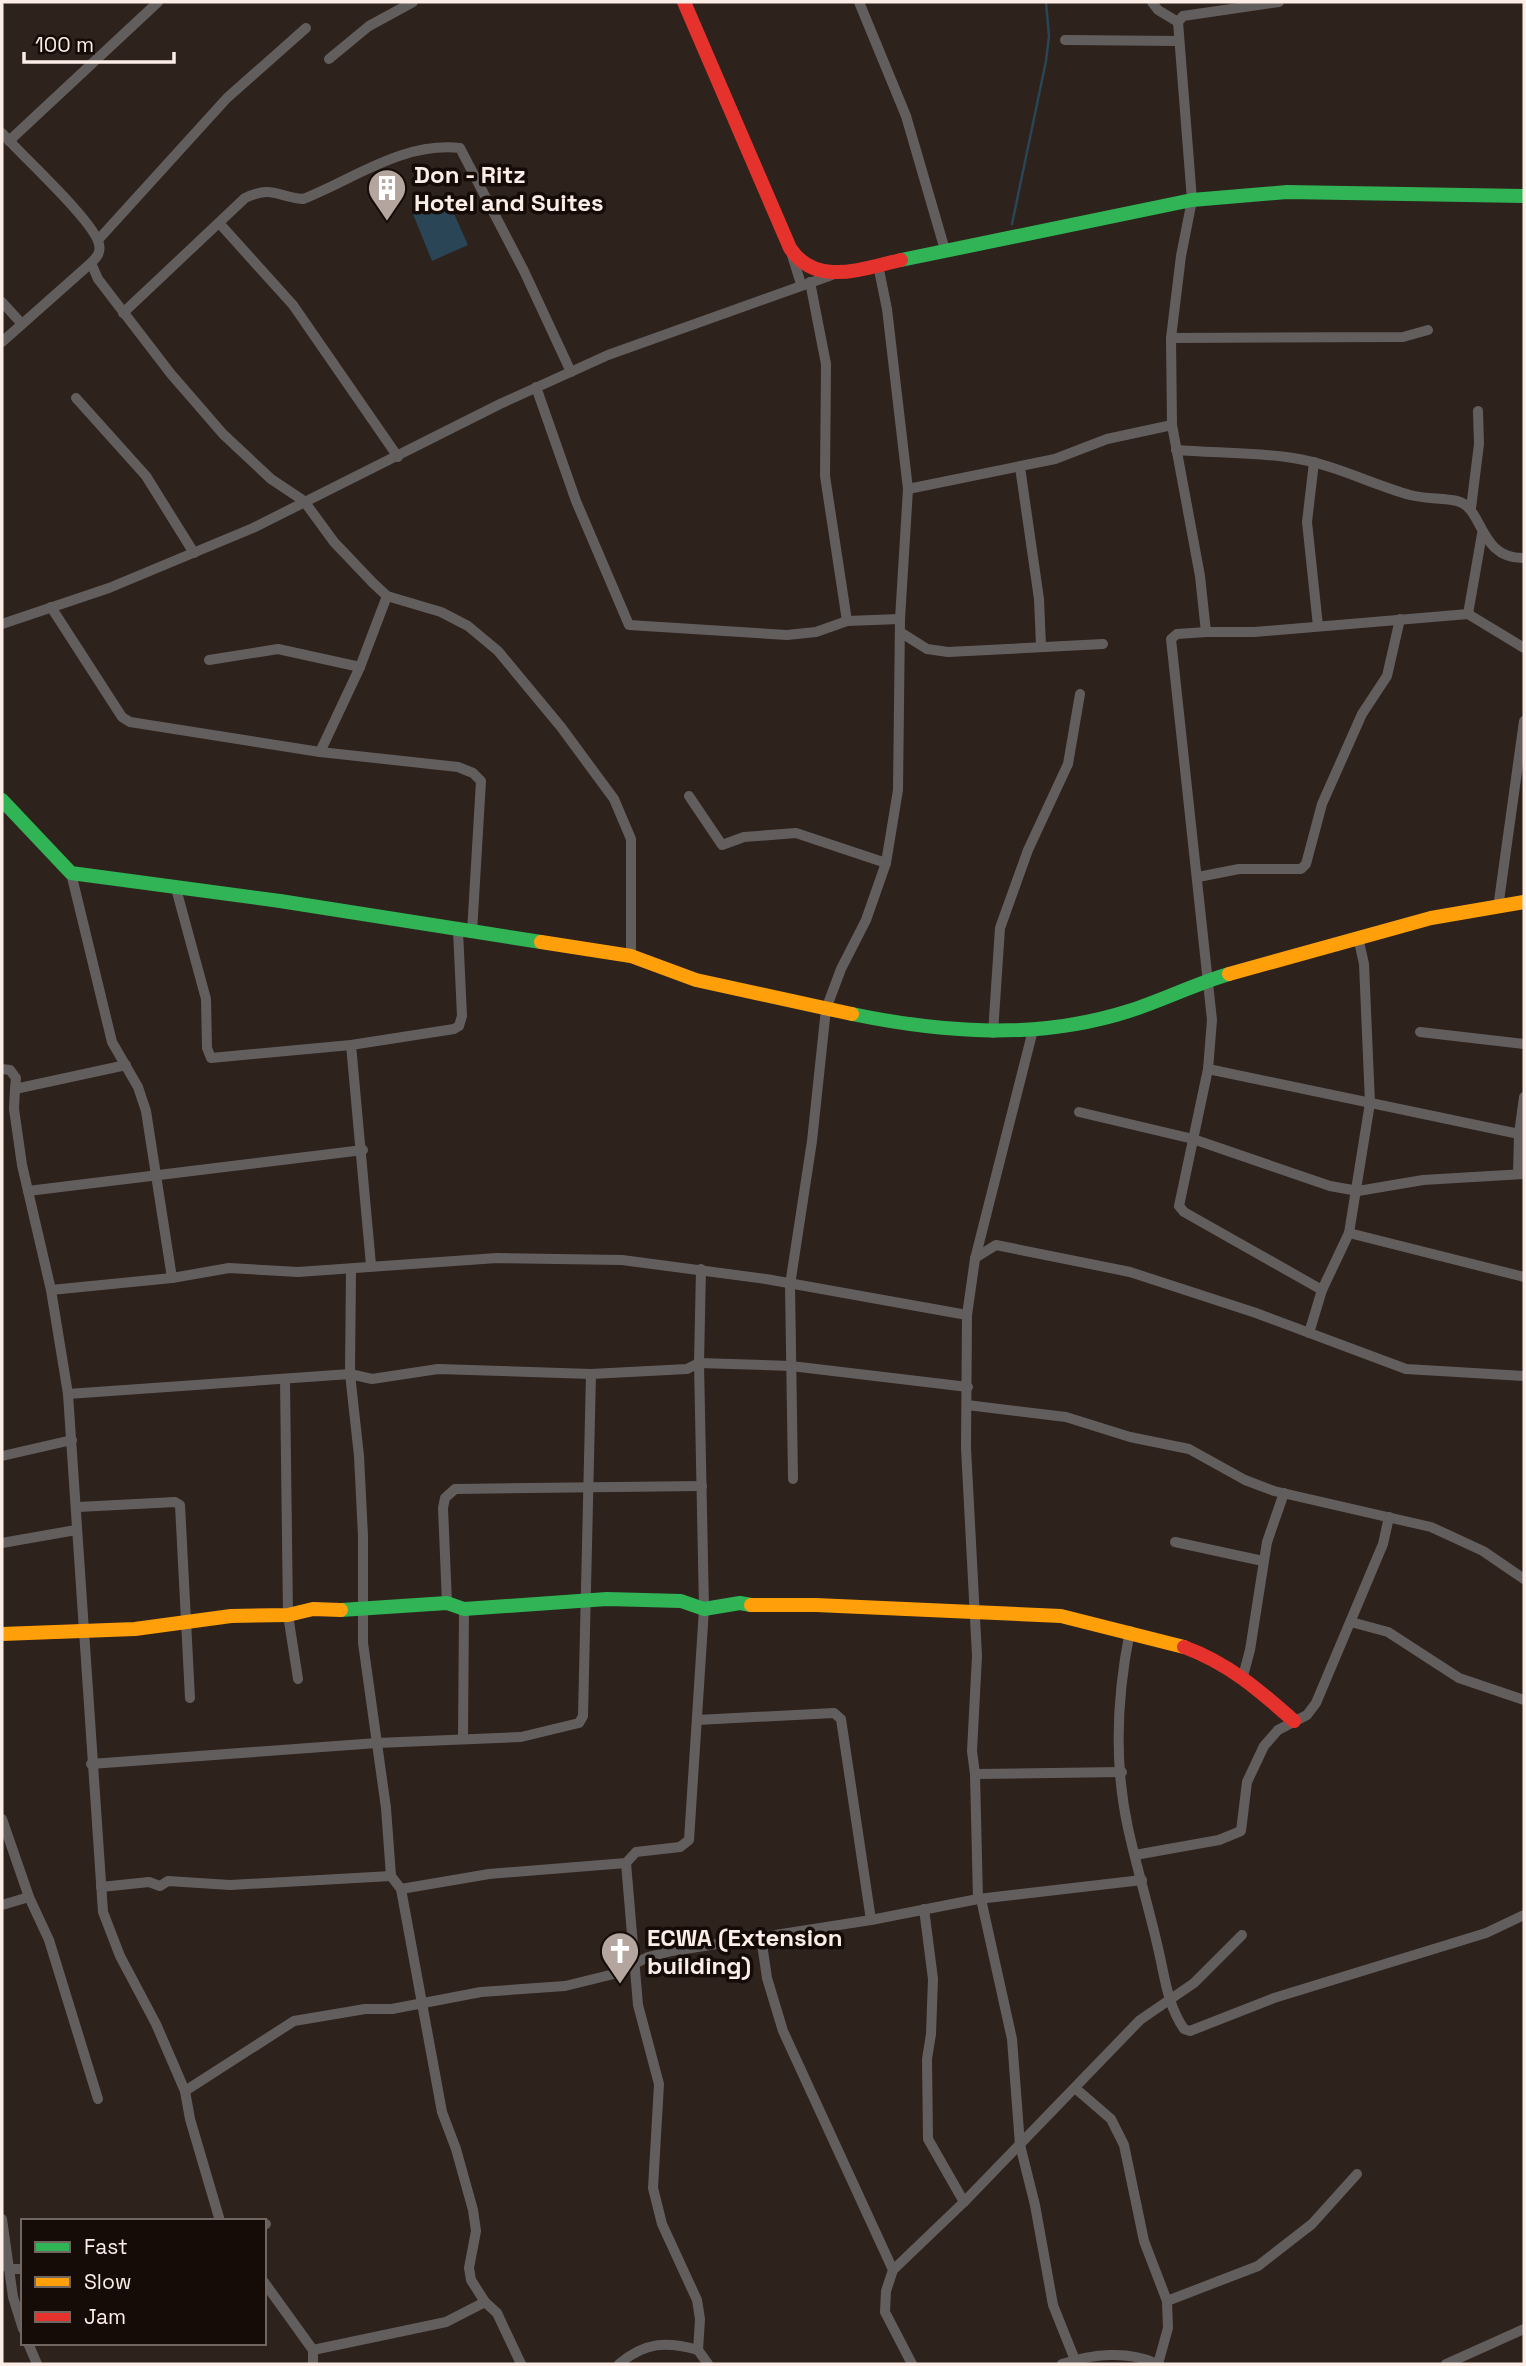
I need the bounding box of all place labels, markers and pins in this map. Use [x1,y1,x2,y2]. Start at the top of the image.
place label: Don - Ritz Hotel and Suites [414,159,604,218]
building icon: Don - Ritz Hotel and Suites [366,167,408,222]
place label: ECWA (Extension building) [647,1922,843,1981]
church icon: ECWA (Extension building) [599,1930,641,1985]

